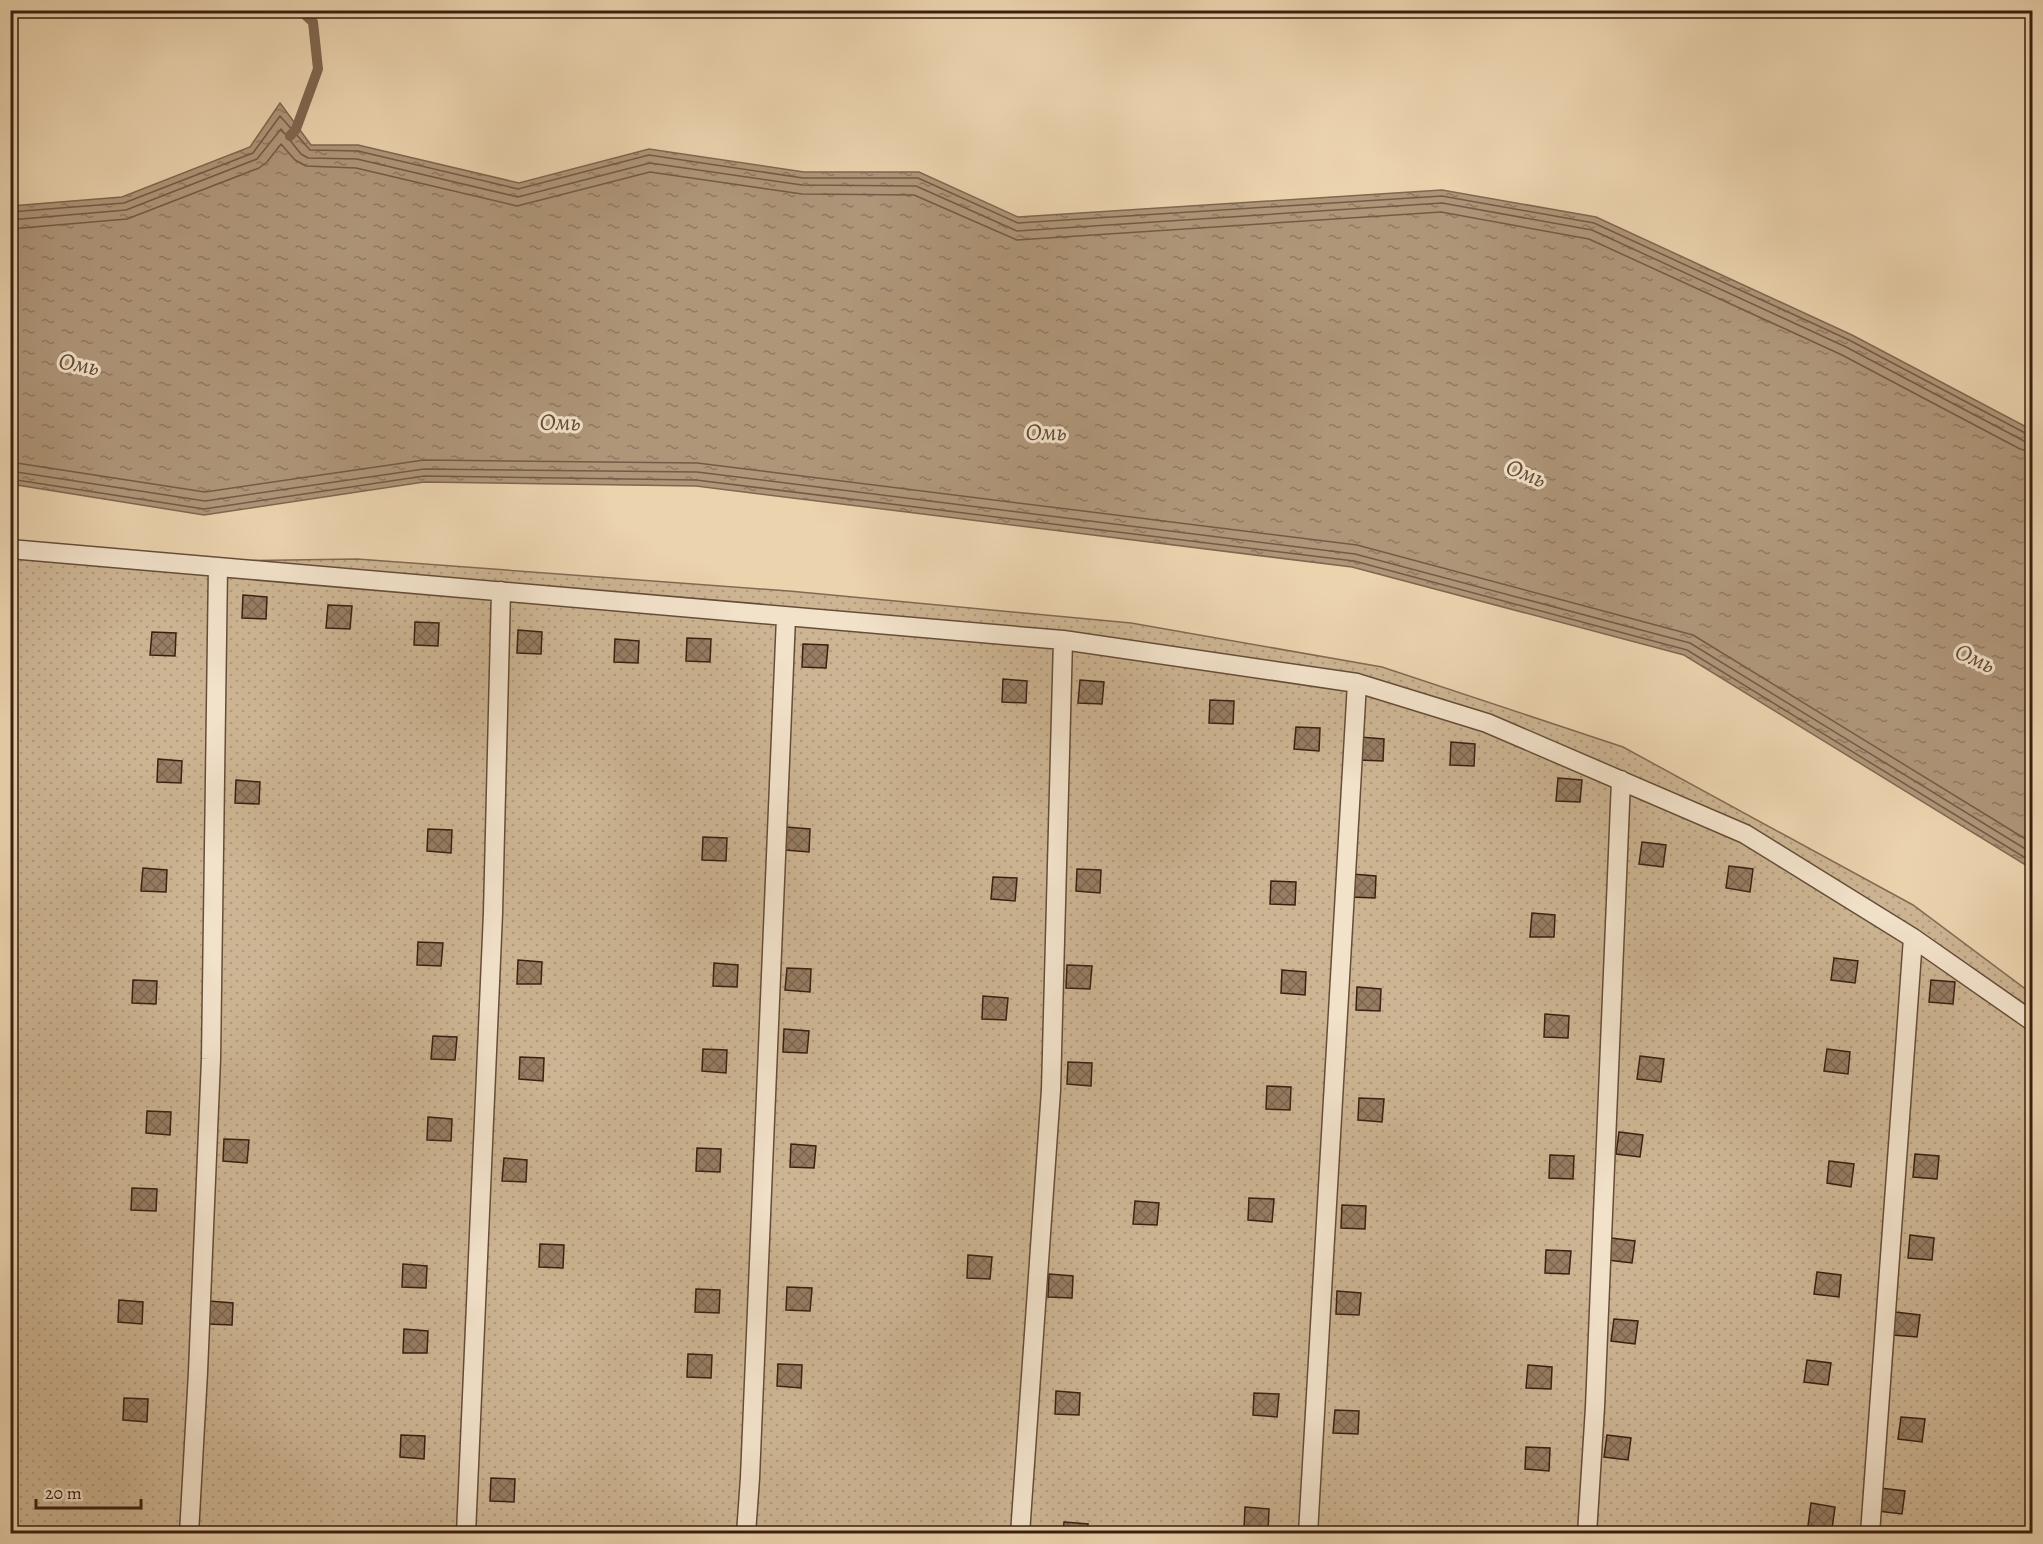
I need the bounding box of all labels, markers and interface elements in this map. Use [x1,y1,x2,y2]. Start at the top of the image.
water label: Омь [56,344,102,384]
water label: Омь [539,406,581,438]
water label: Омь [1025,416,1067,448]
water label: Омь [1501,451,1551,495]
water label: Омь [1950,635,2000,681]
scale bar [36,1472,141,1510]
text: 20 m [45,1481,82,1505]

